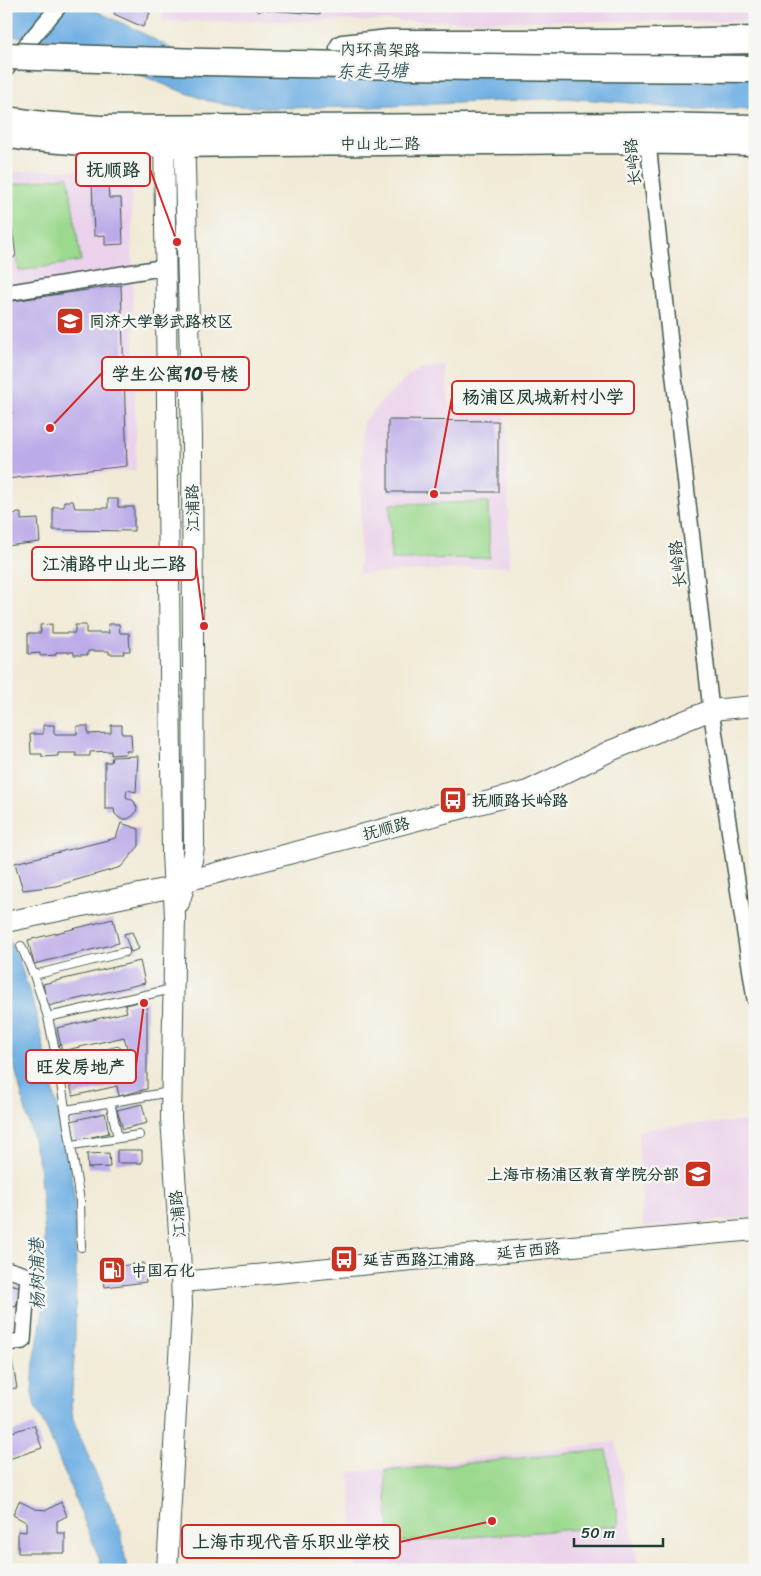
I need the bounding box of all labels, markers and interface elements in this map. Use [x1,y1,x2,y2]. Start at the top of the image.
street label: 内环高架路 [340,34,420,65]
water label: 东走马塘 [336,54,410,88]
street label: 中山北二路 [340,129,420,158]
street label: 长岭路 [616,137,649,187]
callout: 抚顺路 [76,153,150,186]
text: 抚顺路 [86,154,140,186]
school or university icon: 同济大学彰武路校区 [55,306,85,336]
place label: 同济大学彰武路校区 [89,307,233,336]
callout: 学生公寓10号楼 [102,357,249,390]
text: 学生公寓10号楼 [111,358,239,390]
callout: 杨浦区凤城新村小学 [452,381,634,414]
text: 杨浦区凤城新村小学 [462,381,624,413]
street label: 江浦路 [178,484,207,532]
street label: 长岭路 [661,539,694,589]
callout: 江浦路中山北二路 [32,547,196,580]
text: 江浦路中山北二路 [42,548,186,580]
bus stop icon: 抚顺路长岭路 [438,785,468,815]
place label: 抚顺路长岭路 [472,786,568,815]
street label: 抚顺路 [359,808,413,849]
callout: 旺发房地产 [26,1050,136,1083]
text: 旺发房地产 [36,1051,126,1083]
school or university icon: 上海市杨浦区教育学院分部 [683,1159,713,1189]
place label: 上海市杨浦区教育学院分部 [487,1160,679,1189]
street label: 江浦路 [161,1189,194,1239]
street label: 延吉西路 [495,1233,561,1268]
water label: 杨树浦港 [20,1236,54,1310]
bus stop icon: 延吉西路江浦路 [329,1244,359,1274]
place label: 延吉西路江浦路 [363,1245,475,1274]
fuel station icon: 中国石化 [97,1255,127,1285]
place label: 中国石化 [131,1256,195,1285]
scale bar [574,1516,662,1548]
text: 50 m [581,1520,616,1546]
callout: 上海市现代音乐职业学校 [182,1525,400,1558]
text: 上海市现代音乐职业学校 [192,1526,390,1558]

